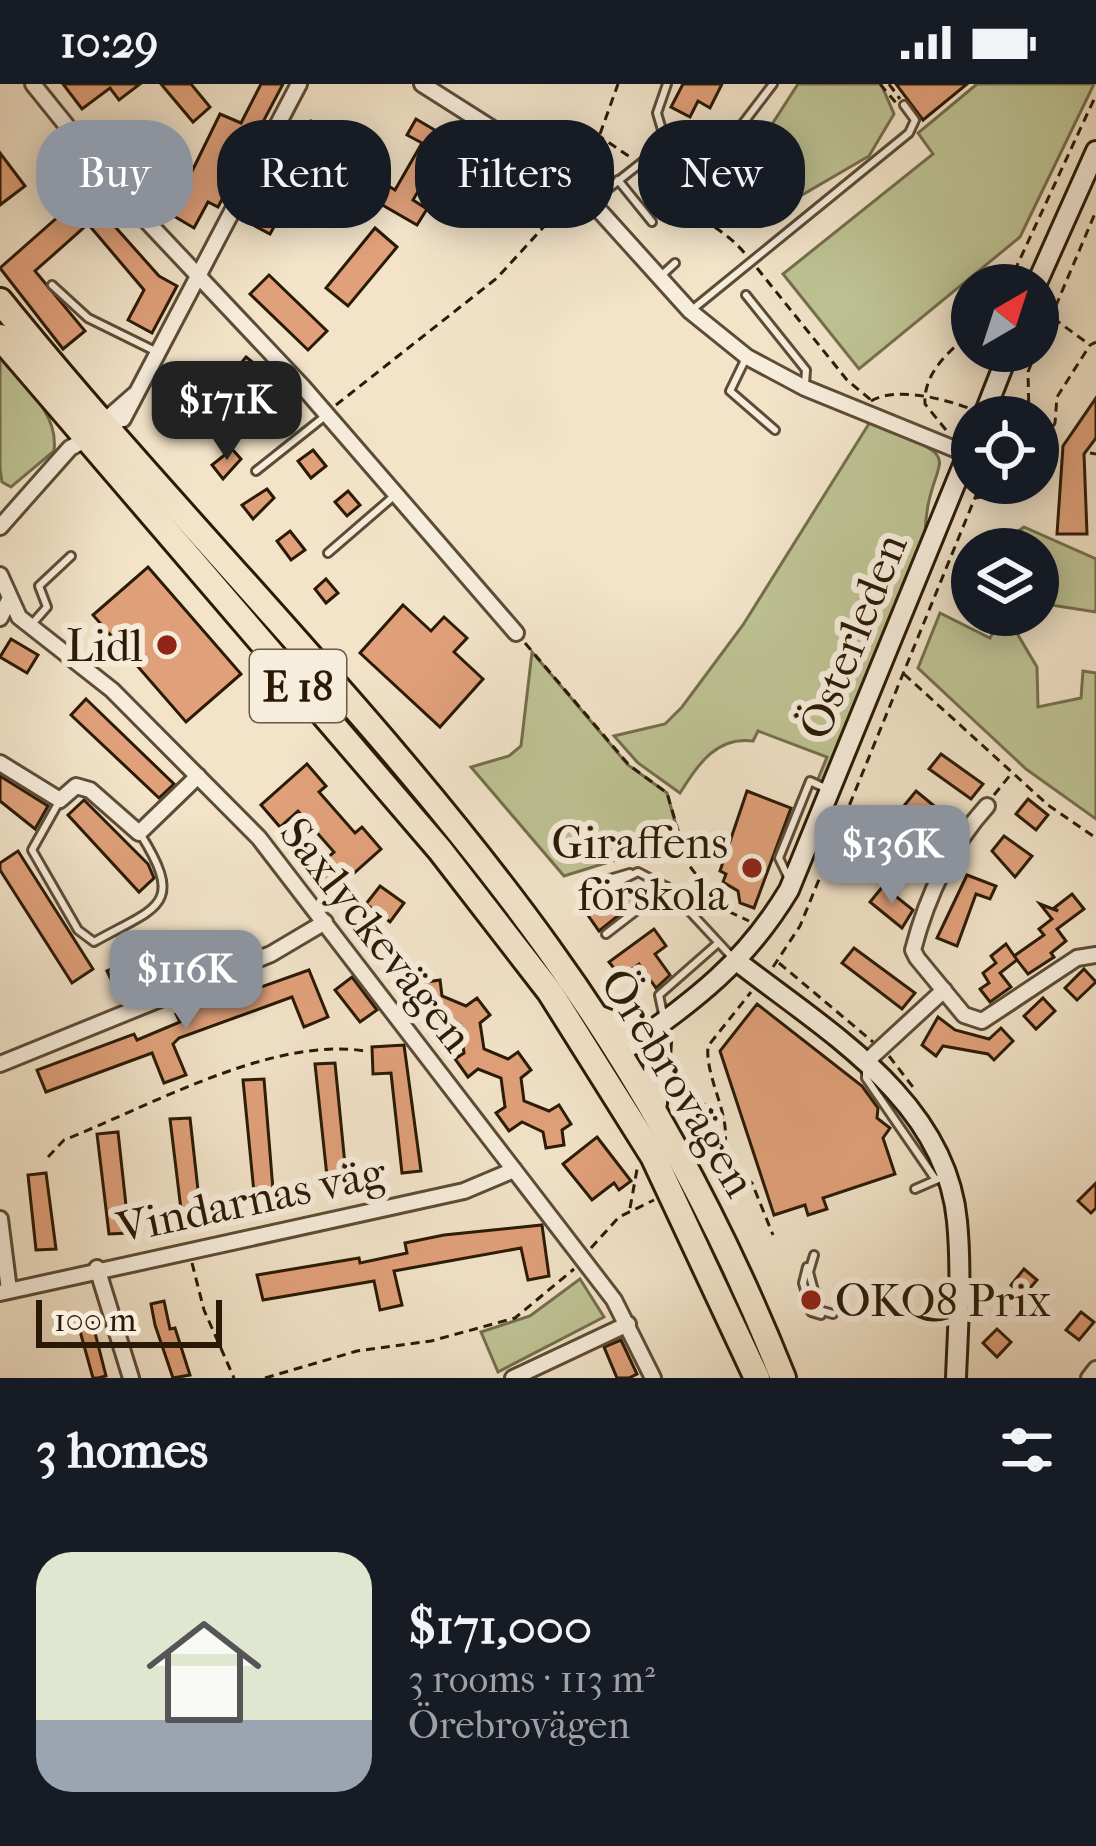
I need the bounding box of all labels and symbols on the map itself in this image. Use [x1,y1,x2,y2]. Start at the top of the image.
north arrow [951,264,1059,372]
pin: $171K [143,361,311,463]
street label: Österleden [787,526,919,747]
place label: Lidl [66,620,143,673]
marker: Lidl [154,632,180,658]
road number: E 18 [250,650,346,722]
pin: $136K [808,805,976,907]
street label: Saxlyckevägen [268,808,483,1062]
place label: Giraffens förskola [551,817,729,922]
marker: Giraffens förskola [739,855,765,881]
pin: $116K [102,930,270,1032]
street label: Örebrovägen [589,959,767,1206]
street label: Vindarnas väg [111,1146,391,1255]
place label: OKQ8 Prix [835,1275,1051,1328]
marker: OKQ8 Prix [798,1287,824,1313]
scale bar [36,1294,222,1347]

